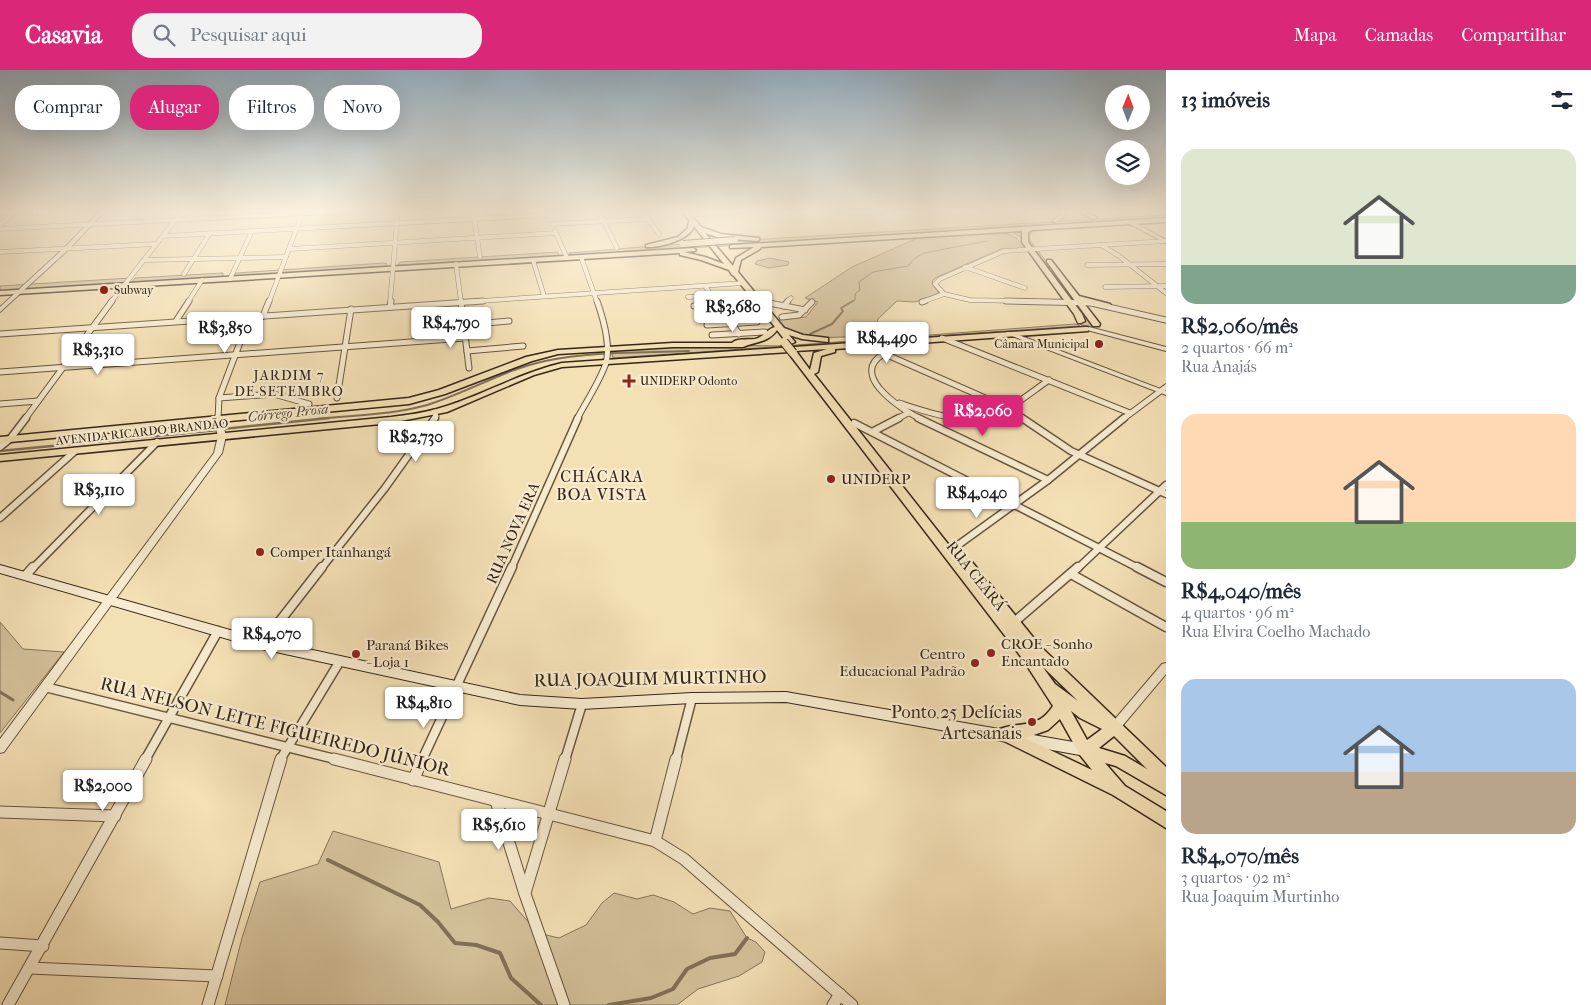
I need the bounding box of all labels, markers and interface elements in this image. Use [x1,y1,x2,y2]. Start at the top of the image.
search box [132,13,482,58]
text: Casavia [25,21,102,49]
icon: search [150,21,178,49]
text: Pesquisar aqui [190,24,307,46]
text: Mapa [1294,25,1337,46]
text: Camadas [1365,25,1433,46]
text: Compartilhar [1461,25,1566,46]
chip: Comprar [15,85,120,130]
chip: Alugar [130,85,219,130]
chip: Filtros [229,85,314,130]
chip: Novo [324,85,400,130]
north arrow [1105,85,1150,130]
map controls [1105,85,1150,185]
icon: filters [1548,86,1576,114]
text: 13 imóveis [1181,88,1270,112]
button: layers [1105,140,1150,185]
icon: home [1334,182,1424,272]
place label: Subway [114,283,154,297]
marker: Subway [98,284,110,296]
pin: R$3,680 [687,290,779,333]
text: R$3,680 [705,297,761,316]
pin: R$4,790 [405,306,497,349]
pin: R$3,850 [179,312,271,354]
text: R$4,790 [422,313,480,332]
text: R$2,060/mês [1181,314,1298,338]
text: R$3,850 [198,318,252,337]
pin: R$4,490 [841,322,933,364]
text: R$4,490 [857,328,917,347]
pin: R$3,310 [52,334,144,376]
place label: Câmara Municipal [994,337,1090,351]
marker: Câmara Municipal [1093,338,1105,350]
text: 2 quartos · 66 m² [1181,338,1293,357]
text: R$3,310 [72,340,124,359]
text: Rua Anajás [1181,357,1257,376]
district label: JARDIM 7 DE SETEMBRO [234,367,344,400]
marker: UNIDERP Odonto [622,374,636,388]
place label: UNIDERP Odonto [640,374,737,388]
pin: R$2,060 [937,394,1029,437]
water label: Córrego Prosa [247,400,329,426]
text: R$2,060 [954,401,1012,420]
street label: AVENIDA RICARDO BRANDÃO [54,416,229,448]
pin: R$2,730 [370,420,462,463]
text: R$2,730 [389,427,443,446]
icon: home [1334,447,1424,537]
district label: CHÁCARA BOA VISTA [556,466,648,504]
place label: UNIDERP [841,470,910,488]
marker: UNIDERP [825,473,837,485]
pin: R$3,110 [53,474,145,516]
pin: R$4,040 [931,476,1023,519]
street label: RUA NOVA ERA [483,479,544,587]
text: R$3,110 [74,480,124,499]
text: R$4,040 [947,483,1007,502]
street label: RUA CEARÁ [942,537,1010,615]
place label: Comper Itanhangá [270,543,392,561]
marker: Comper Itanhangá [254,546,266,558]
text: R$4,040/mês [1181,579,1301,603]
text: 4 quartos · 96 m² [1181,603,1294,622]
pin: R$4,070 [226,618,318,660]
text: Rua Elvira Coelho Machado [1181,622,1370,641]
text: R$4,070 [243,624,301,643]
place label: CROE - Sonho Encantado [1001,635,1093,670]
place label: Paraná Bikes - Loja 1 [366,636,449,671]
place label: Centro Educacional Padrão [839,645,965,680]
marker: CROE - Sonho Encantado [985,647,997,659]
marker: Paraná Bikes - Loja 1 [350,648,362,660]
marker: Centro Educacional Padrão [969,657,981,669]
street label: RUA JOAQUIM MURTINHO [534,666,766,692]
street label: RUA NELSON LEITE FIGUEIREDO JÚNIOR [98,672,453,781]
pin: R$4,810 [378,686,470,729]
text: R$4,810 [396,693,452,712]
place label: Ponto 25 Delícias Artesanais [891,702,1022,744]
icon: home [1334,712,1424,802]
marker: Ponto 25 Delícias Artesanais [1026,716,1038,728]
pin: R$2,000 [57,770,149,812]
text: R$2,000 [74,776,132,795]
pin: R$5,610 [453,808,545,851]
text: R$5,610 [472,815,526,834]
text: R$4,070/mês [1181,844,1299,868]
text: 3 quartos · 92 m² [1181,868,1290,887]
text: Rua Joaquim Murtinho [1181,887,1339,906]

